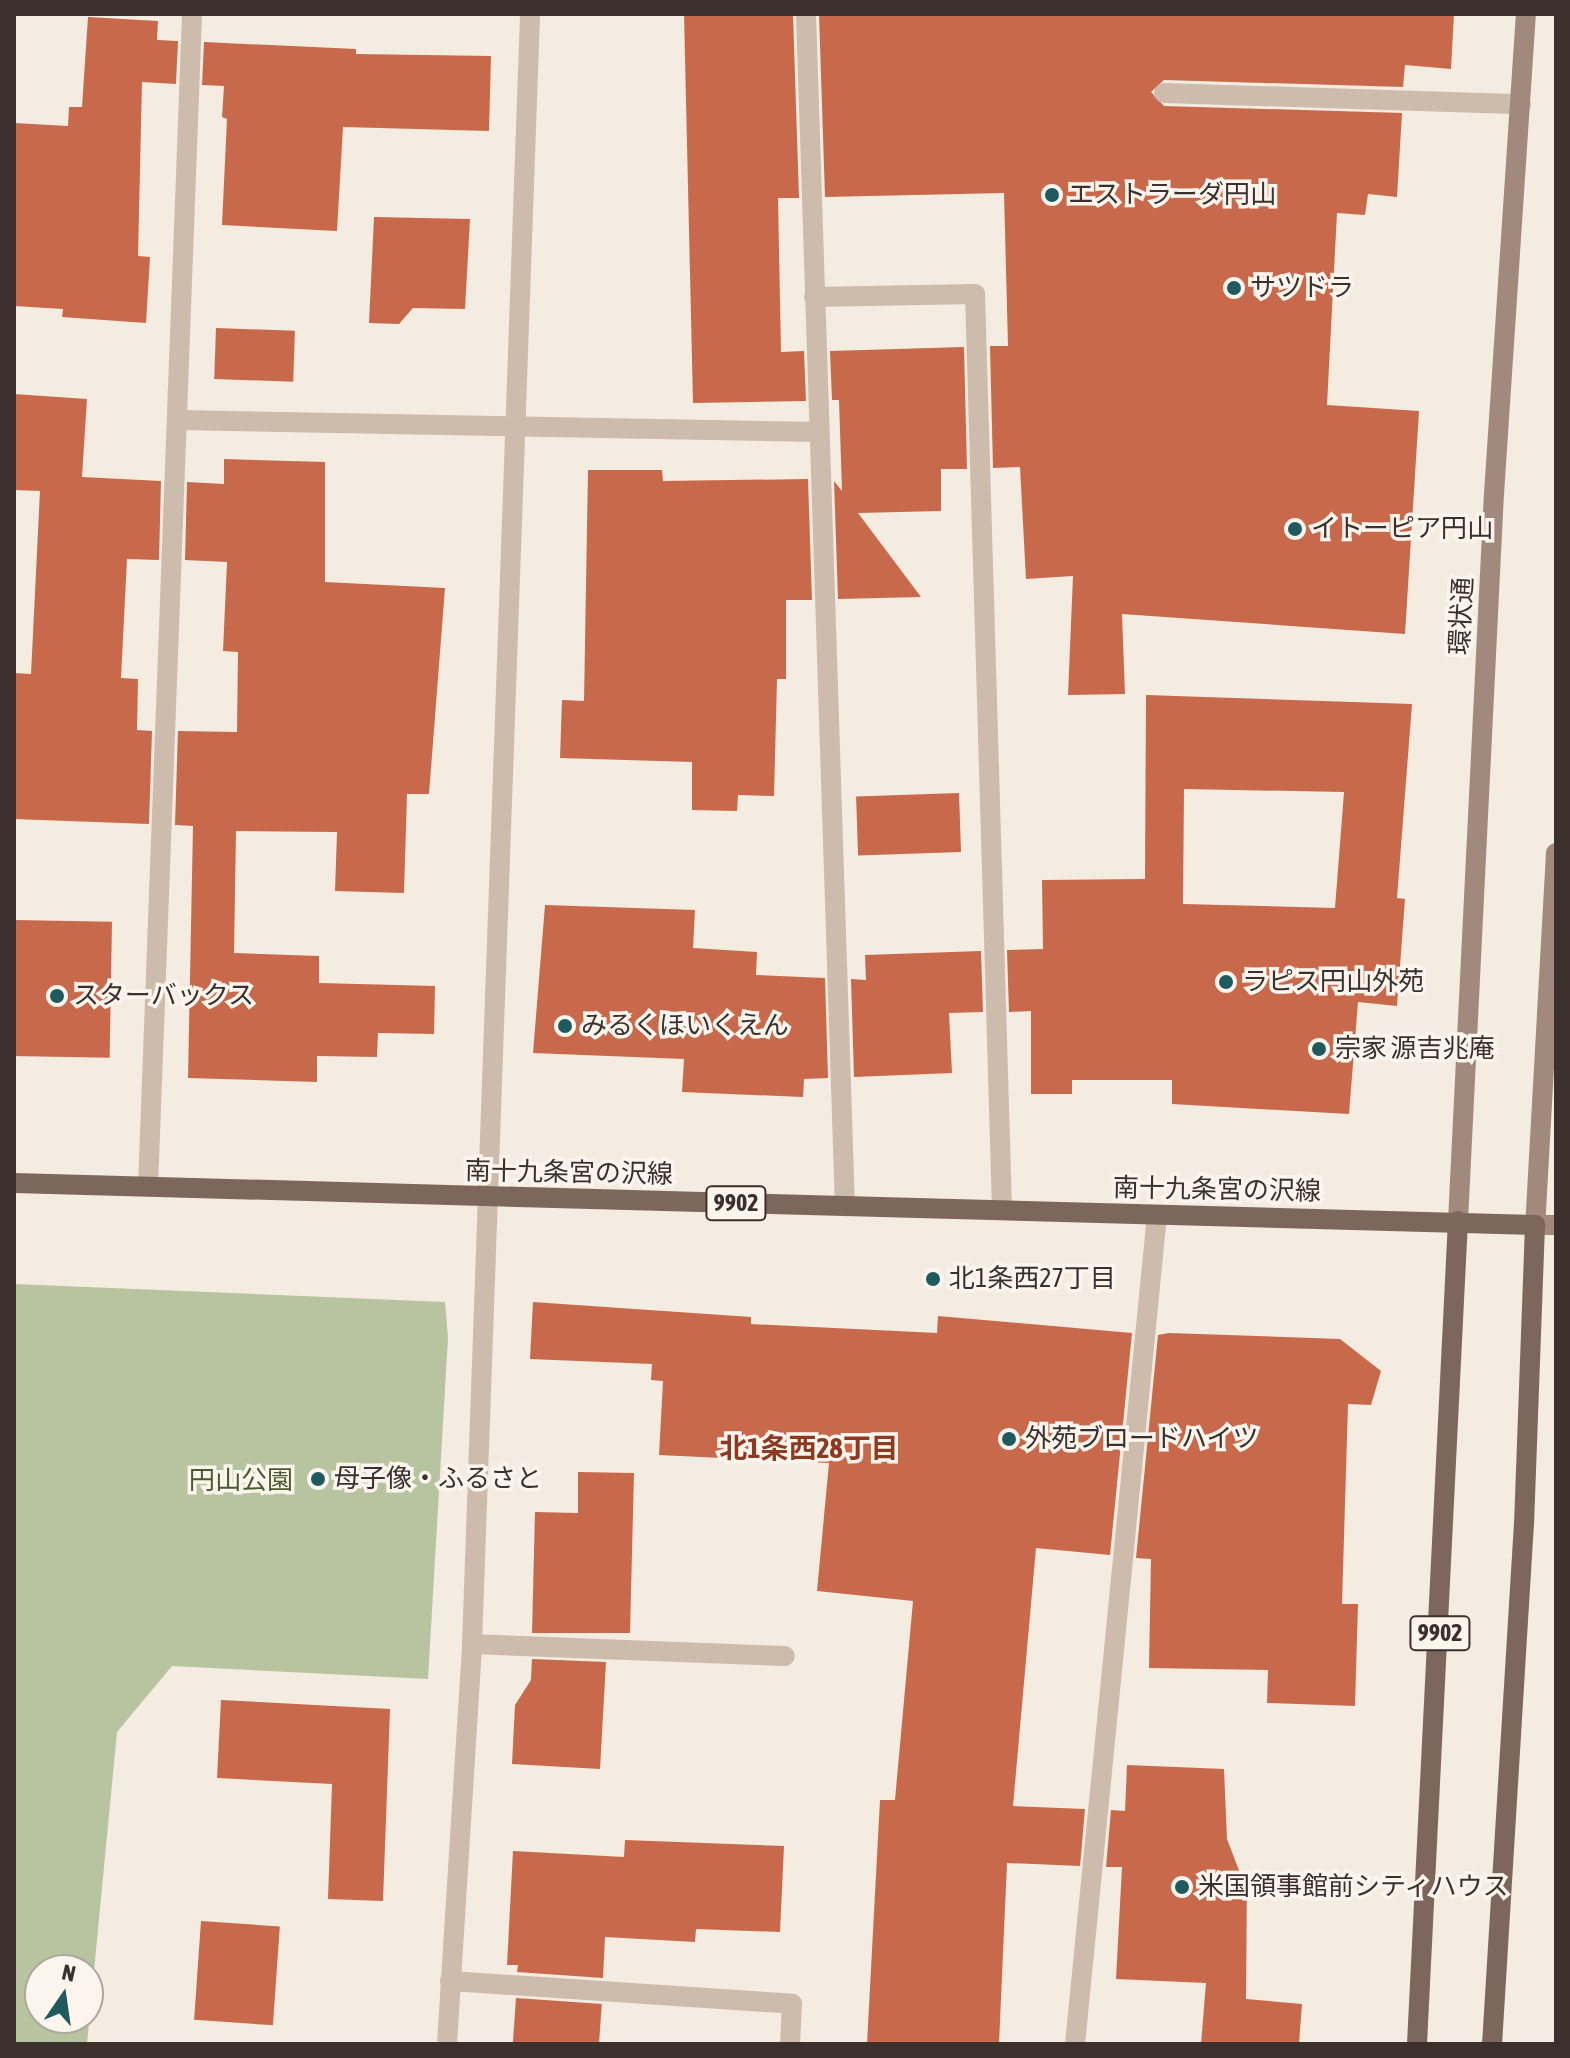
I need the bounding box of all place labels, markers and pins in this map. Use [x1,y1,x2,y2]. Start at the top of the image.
place label: エストラーダ円山 [1068,179,1276,211]
marker: エストラーダ円山 [1043,186,1061,204]
place label: サツドラ [1250,272,1354,304]
marker: サツドラ [1225,279,1243,297]
place label: イトーピア円山 [1311,513,1493,545]
marker: イトーピア円山 [1286,520,1304,538]
place label: ラピス円山外苑 [1242,966,1424,998]
marker: ラピス円山外苑 [1217,973,1235,991]
place label: スターバックス [73,980,255,1012]
marker: スターバックス [48,987,66,1005]
place label: みるくほいくえん [581,1010,789,1042]
marker: みるくほいくえん [556,1017,574,1035]
place label: 宗家 源吉兆庵 [1335,1033,1495,1065]
marker: 宗家 源吉兆庵 [1310,1040,1328,1058]
place label: 北1条西27丁目 [949,1263,1116,1295]
marker: 北1条西27丁目 [924,1270,942,1288]
place label: 外苑ブロードハイツ [1025,1423,1259,1455]
marker: 外苑ブロードハイツ [1000,1430,1018,1448]
place label: 母子像・ふるさと [334,1463,542,1495]
marker: 母子像・ふるさと [309,1470,327,1488]
place label: 米国領事館前シティハウス [1198,1871,1510,1903]
marker: 米国領事館前シティハウス [1173,1878,1191,1896]

